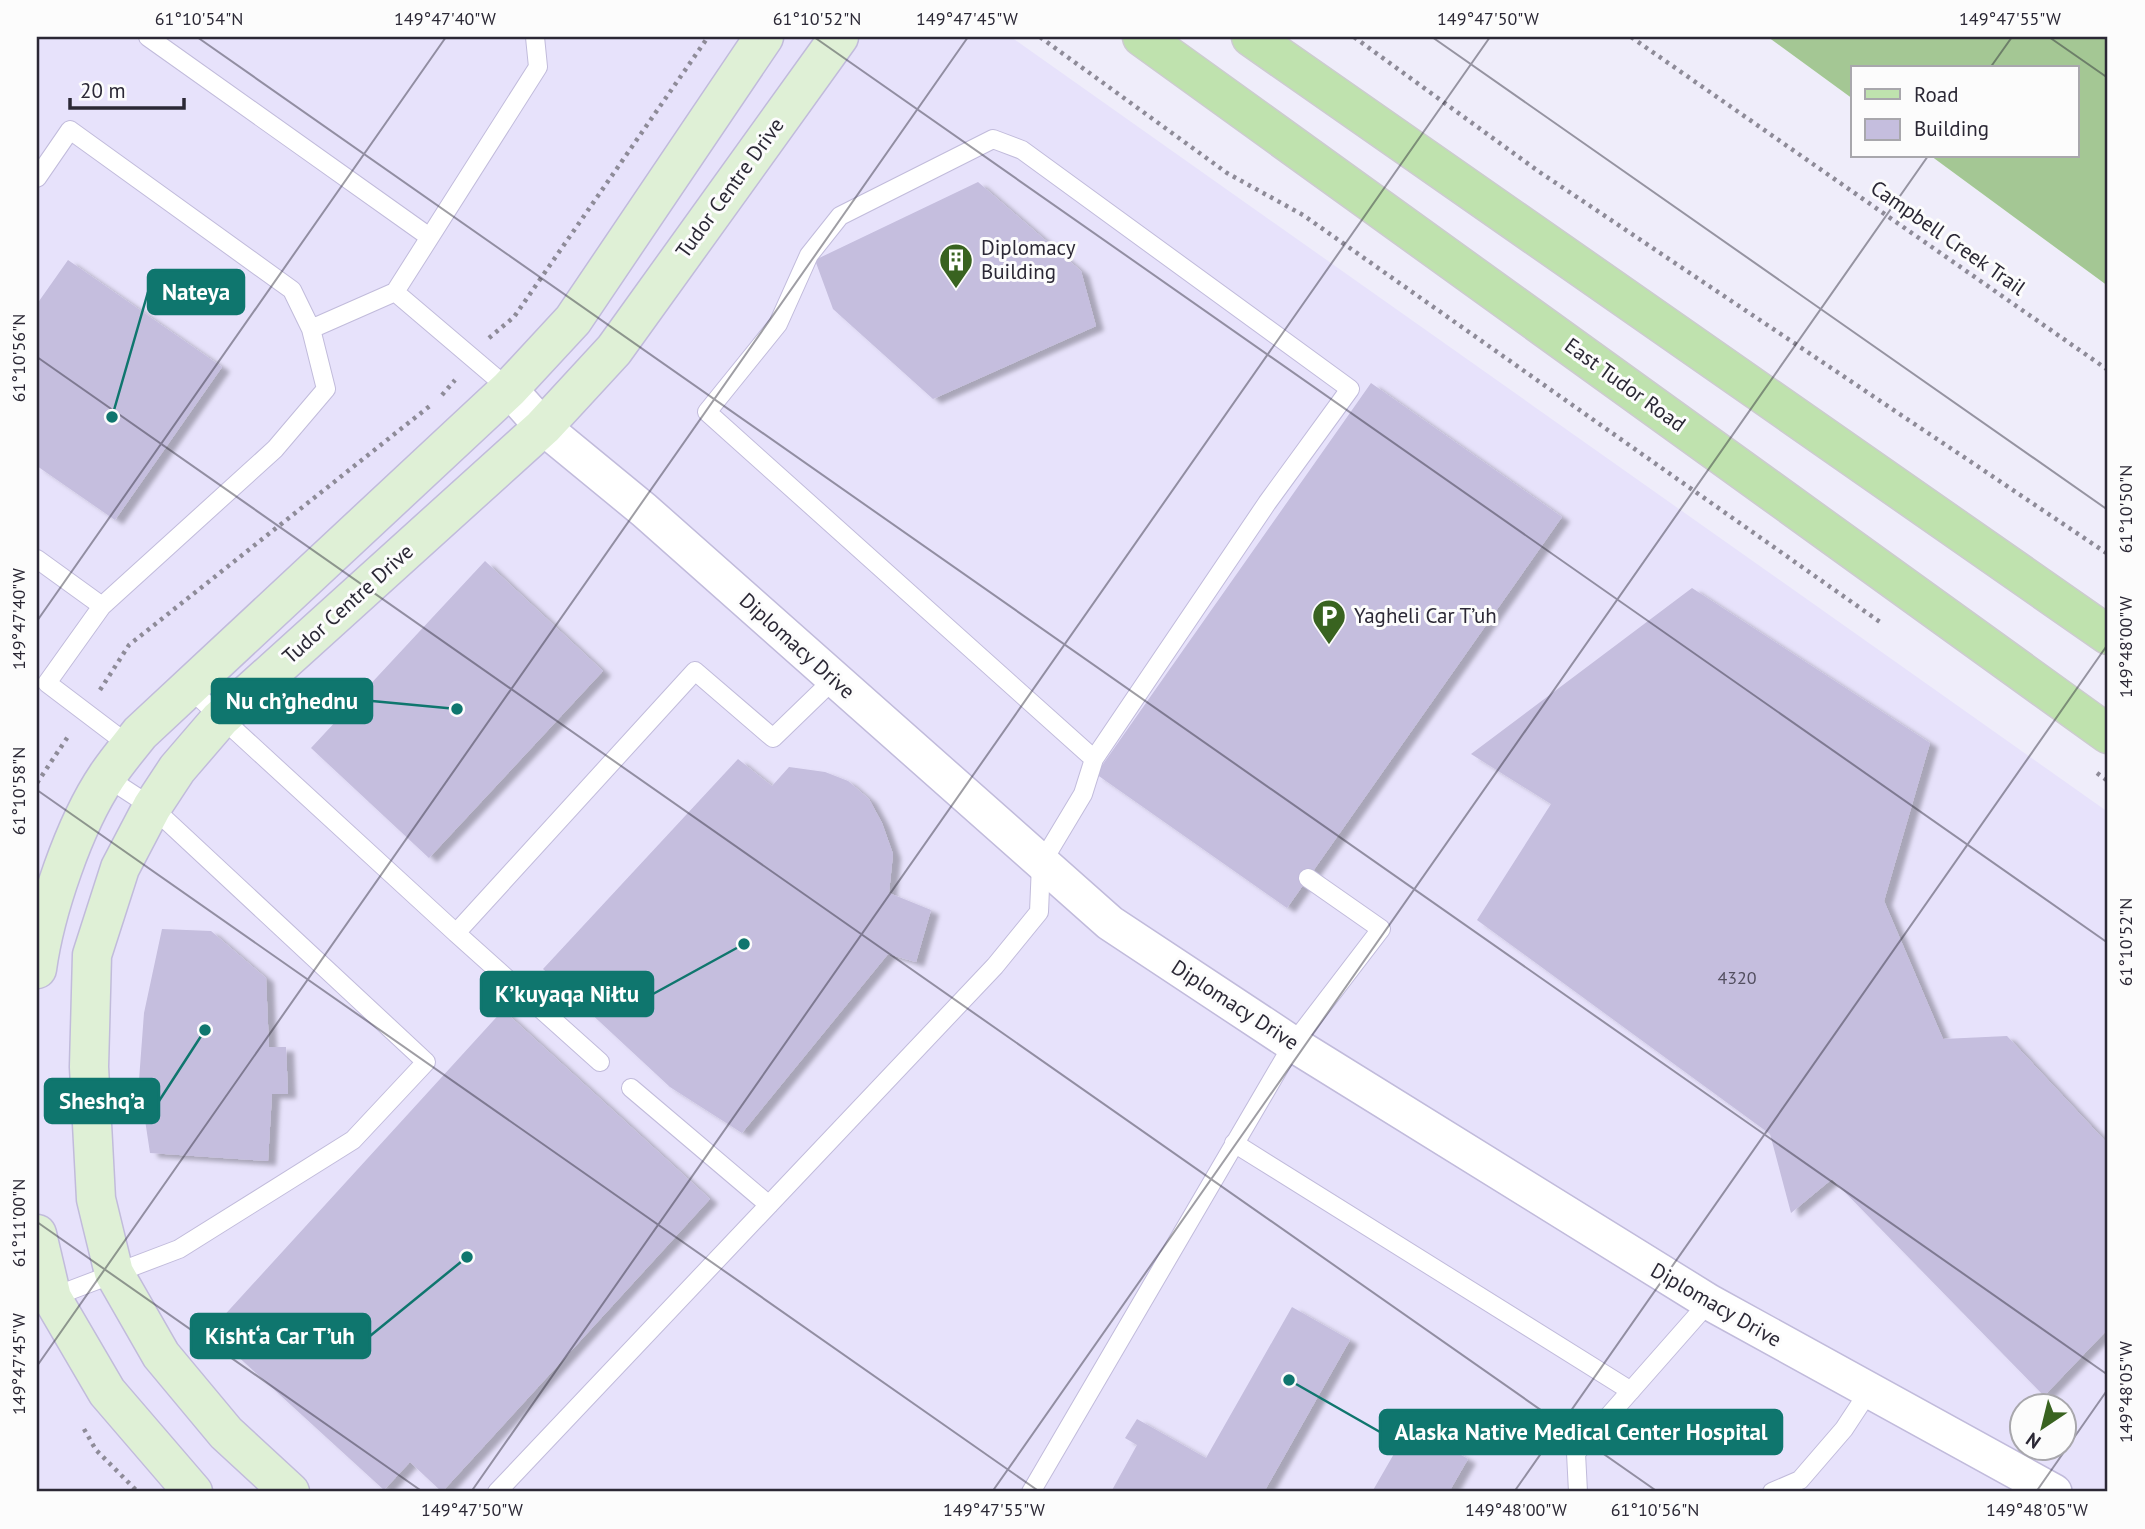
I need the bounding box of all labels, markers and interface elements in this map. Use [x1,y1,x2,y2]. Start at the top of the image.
text: 61°10'54"N [155,7,243,30]
text: 149°47'40"W [394,7,496,30]
text: 61°10'52"N [773,7,861,30]
text: 149°47'45"W [916,7,1018,30]
text: 149°47'50"W [1437,7,1539,30]
text: 149°47'55"W [1959,7,2061,30]
scale bar [70,66,184,110]
legend [1851,66,2078,158]
text: 20 m [80,77,126,104]
text: Road [1914,81,1958,108]
street label: Tudor Centre Drive [670,112,790,263]
text: Building [1914,115,1989,142]
street label: Campbell Creek Trail [1865,174,2031,301]
place label: Diplomacy Building [981,234,1076,285]
building icon: Diplomacy Building [937,241,975,290]
callout: Nateya [148,270,244,314]
text: Nateya [162,277,230,306]
text: 61°10'56"N [7,314,30,402]
street label: East Tudor Road [1559,332,1691,438]
text: 61°10'50"N [2114,465,2137,553]
street label: Tudor Centre Drive [277,538,419,670]
text: 149°47'40"W [7,568,30,670]
street label: Diplomacy Drive [734,587,861,705]
text: 149°48'00"W [2114,596,2137,698]
parking icon: Yagheli Car T’uh [1310,597,1348,646]
place label: Yagheli Car T’uh [1354,602,1497,629]
callout: Nu ch’ghednu [212,679,372,723]
text: Nu ch’ghednu [226,686,358,715]
text: 61°10'58"N [7,747,30,835]
text: 61°10'52"N [2114,898,2137,986]
street label: Diplomacy Drive [1166,953,1304,1056]
house number: 4320 [1717,966,1757,989]
callout: K’kuyaqa Niłtu [481,972,653,1016]
text: K’kuyaqa Niłtu [495,979,639,1008]
callout: Sheshq’a [45,1079,159,1123]
text: Sheshq’a [59,1086,145,1115]
text: 61°11'00"N [7,1179,30,1267]
street label: Diplomacy Drive [1646,1256,1786,1353]
text: 149°47'45"W [7,1313,30,1415]
callout: Kisht‘a Car T’uh [191,1314,370,1358]
text: Kisht‘a Car T’uh [205,1321,355,1350]
text: 149°48'05"W [2114,1341,2137,1443]
north arrow [2008,1392,2078,1462]
callout: Alaska Native Medical Center Hospital [1380,1410,1782,1454]
text: Alaska Native Medical Center Hospital [1394,1417,1768,1446]
text: N [2021,1428,2045,1454]
text: 149°47'50"W [421,1498,523,1521]
text: 149°47'55"W [943,1498,1045,1521]
text: 149°48'00"W [1465,1498,1567,1521]
text: 61°10'56"N [1611,1498,1699,1521]
text: 149°48'05"W [1986,1498,2088,1521]

